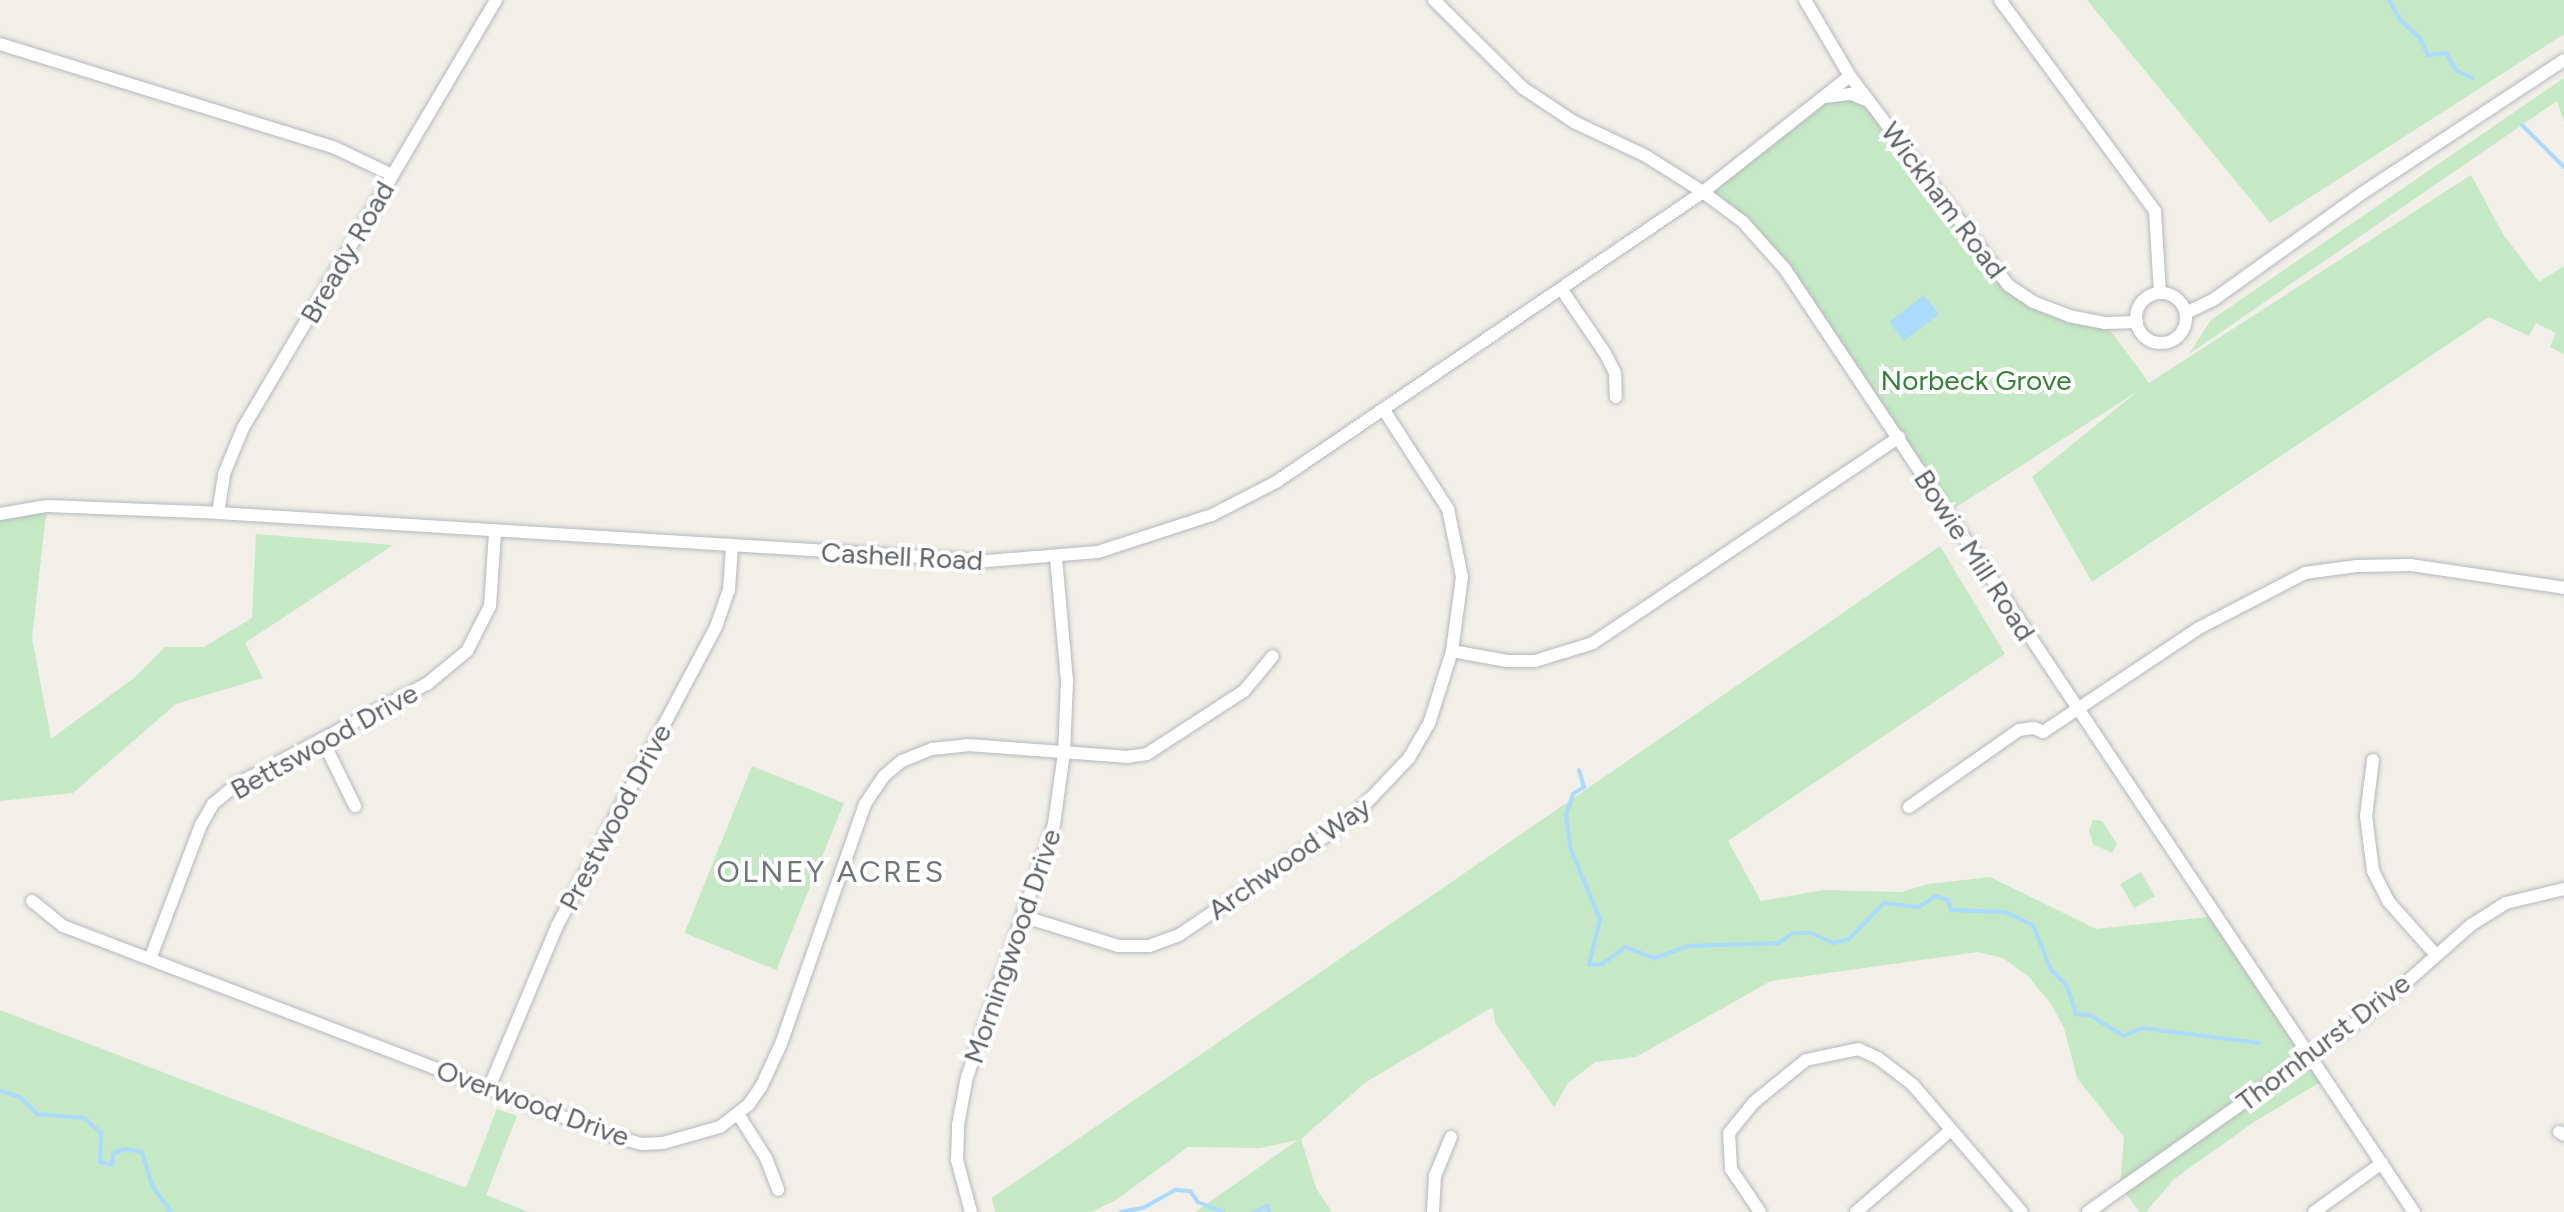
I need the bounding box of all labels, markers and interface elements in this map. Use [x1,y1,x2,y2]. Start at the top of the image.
street label: Wickham Road [1874,115,2014,285]
street label: Bready Road [293,175,401,329]
park label: Norbeck Grove [1881,363,2071,397]
street label: Bowie Mill Road [1907,463,2043,647]
street label: Cashell Road [820,535,984,577]
street label: Bettswood Drive [225,676,423,806]
street label: Prestwood Drive [552,718,678,916]
street label: Archwood Way [1201,789,1377,927]
street label: Morningwood Drive [956,824,1068,1068]
district label: OLNEY ACRES [716,854,946,890]
street label: Thornhurst Drive [2230,966,2416,1118]
street label: Overwood Drive [432,1053,634,1153]

